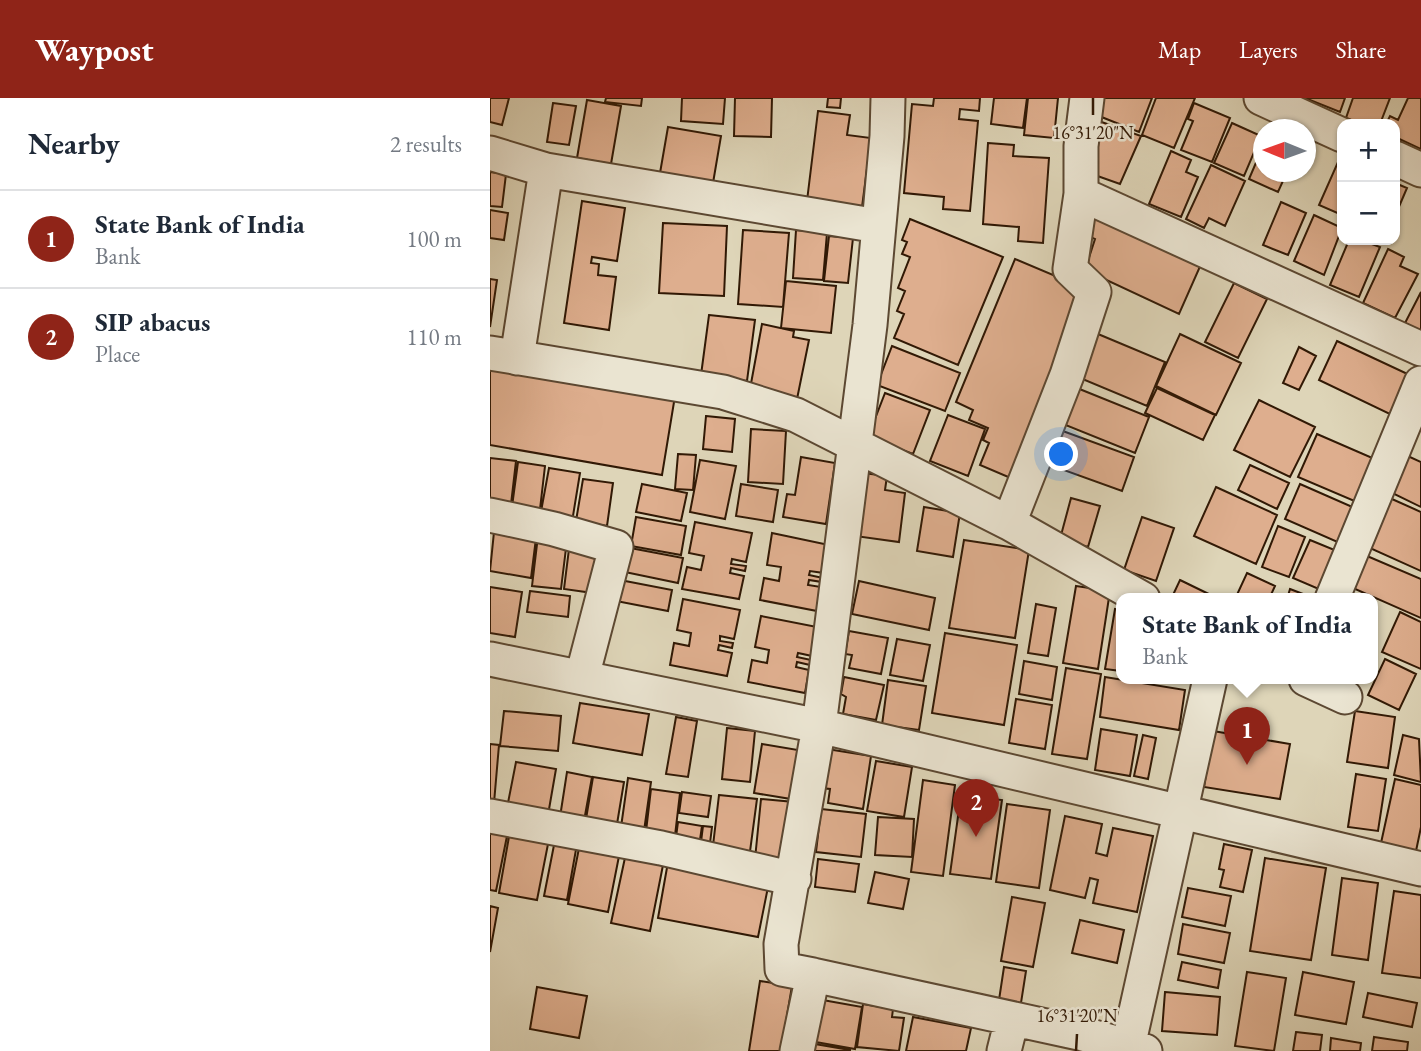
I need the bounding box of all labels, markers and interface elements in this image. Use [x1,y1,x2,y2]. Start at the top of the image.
text: Waypost [35,28,154,71]
text: Map [1158,34,1201,65]
text: Layers [1239,34,1298,65]
text: Share [1336,34,1386,65]
north arrow [1253,119,1316,182]
map controls [1337,119,1400,245]
button: + [1337,119,1400,182]
text: 16°31'20"N [1053,121,1134,144]
text: Nearby [28,124,120,163]
text: 2 results [390,129,462,159]
button: − [1337,182,1400,245]
text: State Bank of India [95,207,305,241]
text: 1 [45,224,57,254]
text: 100 m [406,224,462,254]
text: Bank [95,241,141,271]
text: SIP abacus [95,305,210,339]
text: 2 [45,322,57,352]
text: 110 m [406,322,462,352]
text: Place [95,339,140,369]
your location [1044,437,1078,471]
popup [1116,593,1378,684]
text: State Bank of India [1142,607,1352,641]
text: Bank [1142,641,1188,671]
pin: 1 [1224,707,1270,765]
pin: 2 [953,779,999,837]
text: 16°31'20"N [1037,1004,1118,1027]

